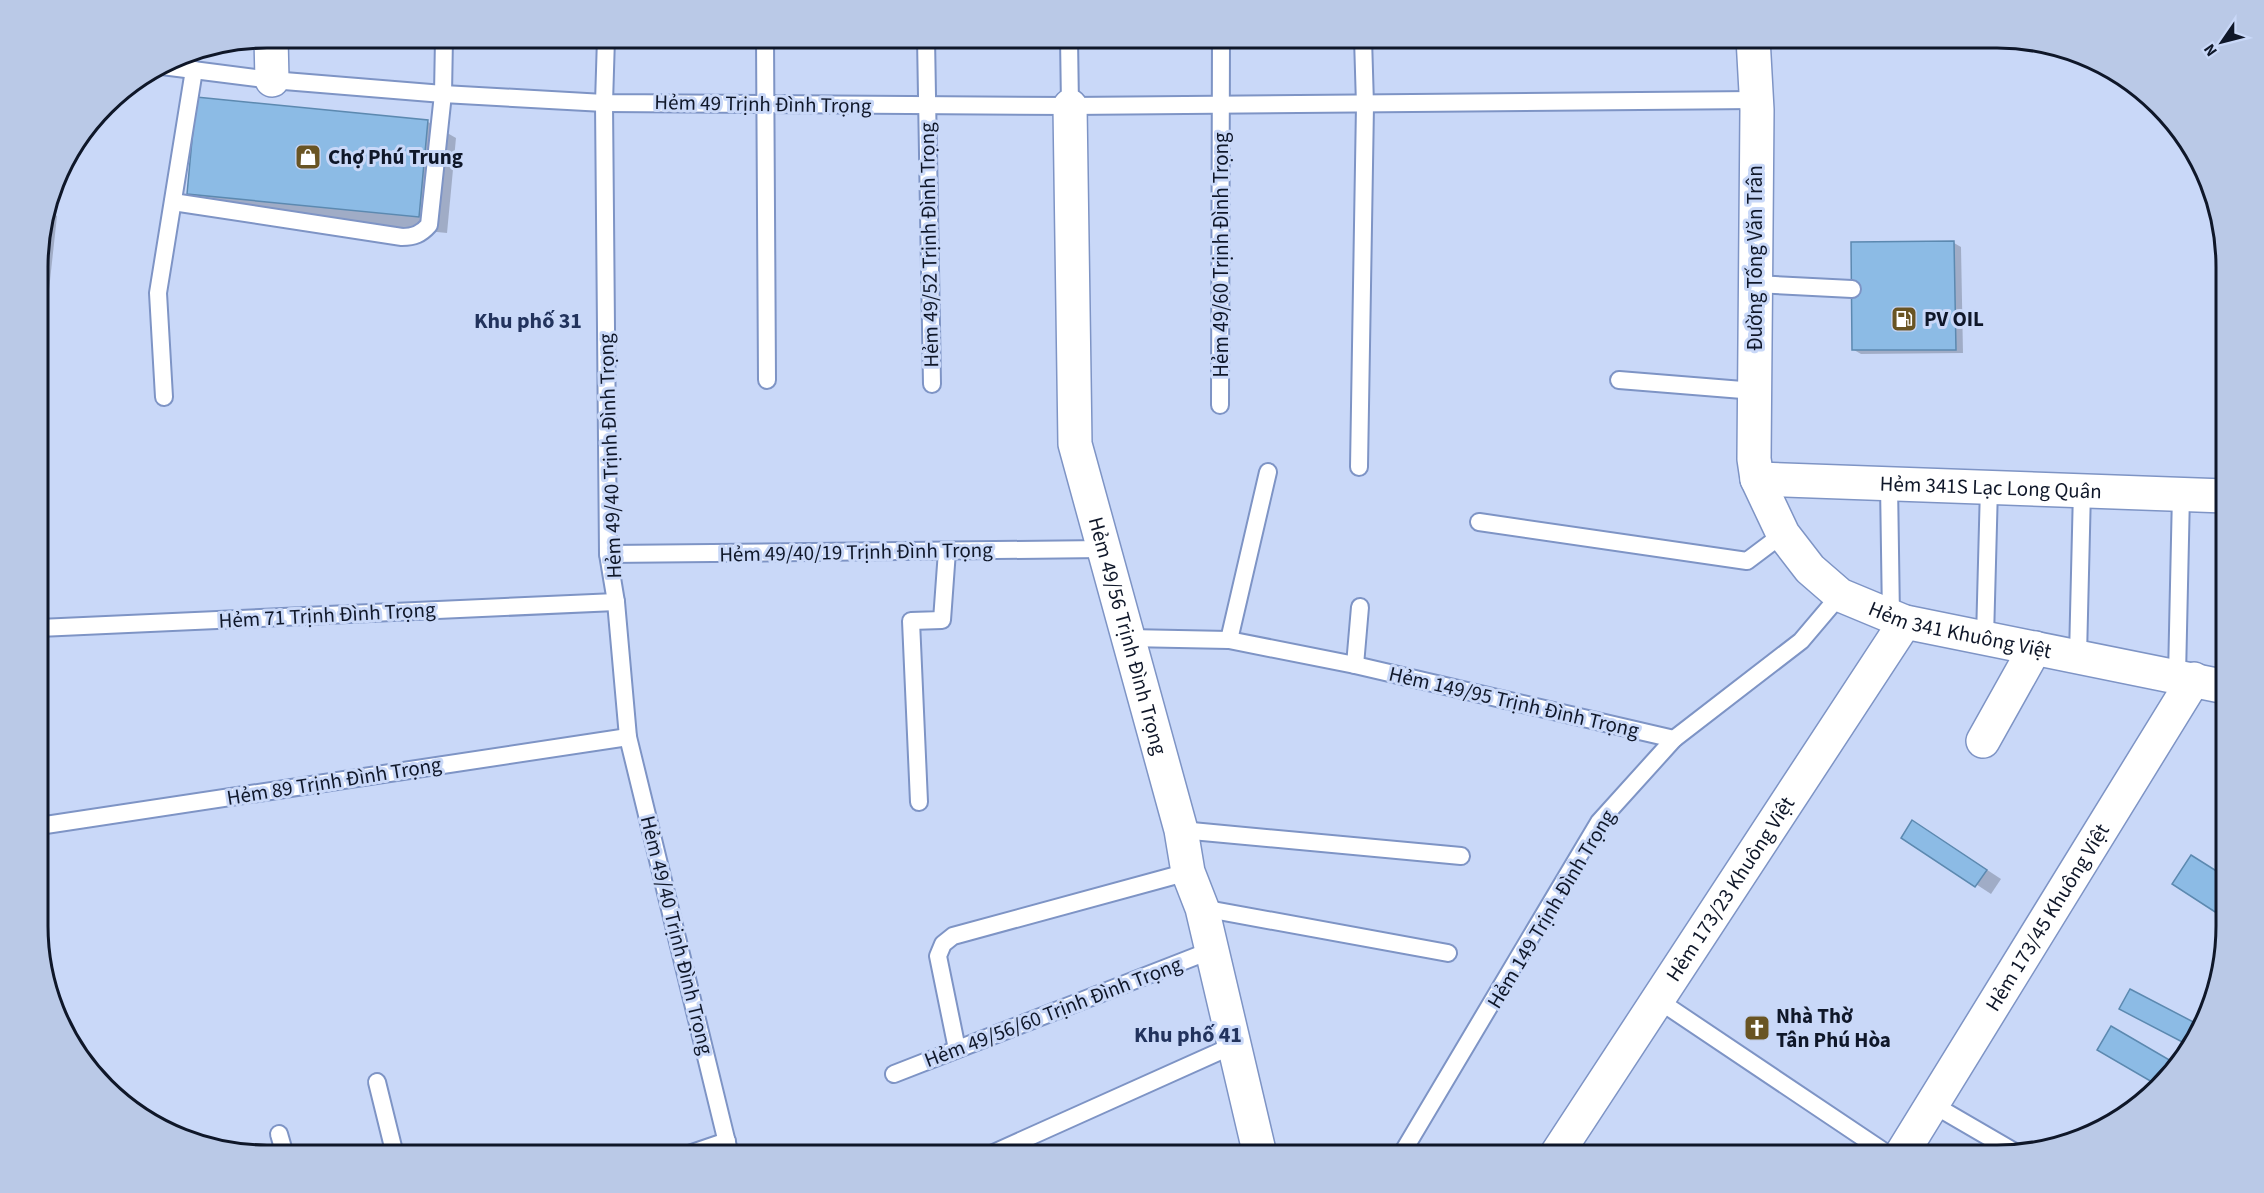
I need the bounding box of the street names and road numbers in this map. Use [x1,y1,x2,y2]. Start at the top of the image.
street label: Hẻm 49 Trịnh Đình Trọng [654,87,872,121]
street label: Hẻm 49/52 Trịnh Đình Trọng [912,122,946,368]
street label: Hẻm 49/60 Trịnh Đình Trọng [1206,132,1236,378]
street label: Đường Tống Văn Trân [1740,165,1770,351]
street label: Hẻm 49/40 Trịnh Đình Trọng [591,332,629,579]
street label: Hẻm 341S Lạc Long Quân [1879,468,2102,507]
street label: Hẻm 49/56 Trịnh Đình Trọng [1081,514,1175,759]
street label: Hẻm 49/40/19 Trịnh Đình Trọng [719,535,993,569]
street label: Hẻm 71 Trịnh Đình Trọng [218,594,437,636]
street label: Hẻm 341 Khuông Việt [1864,594,2054,666]
street label: Hẻm 149/95 Trịnh Đình Trọng [1386,659,1642,745]
street label: Hẻm 89 Trịnh Đình Trọng [224,749,444,813]
street label: Hẻm 173/23 Khuông Việt [1659,791,1802,987]
street label: Hẻm 149 Trịnh Đình Trọng [1480,803,1623,1014]
street label: Hẻm 49/40 Trịnh Đình Trọng [633,812,721,1058]
street label: Hẻm 173/45 Khuông Việt [1978,818,2117,1017]
street label: Hẻm 49/56/60 Trịnh Đình Trọng [920,949,1186,1075]

